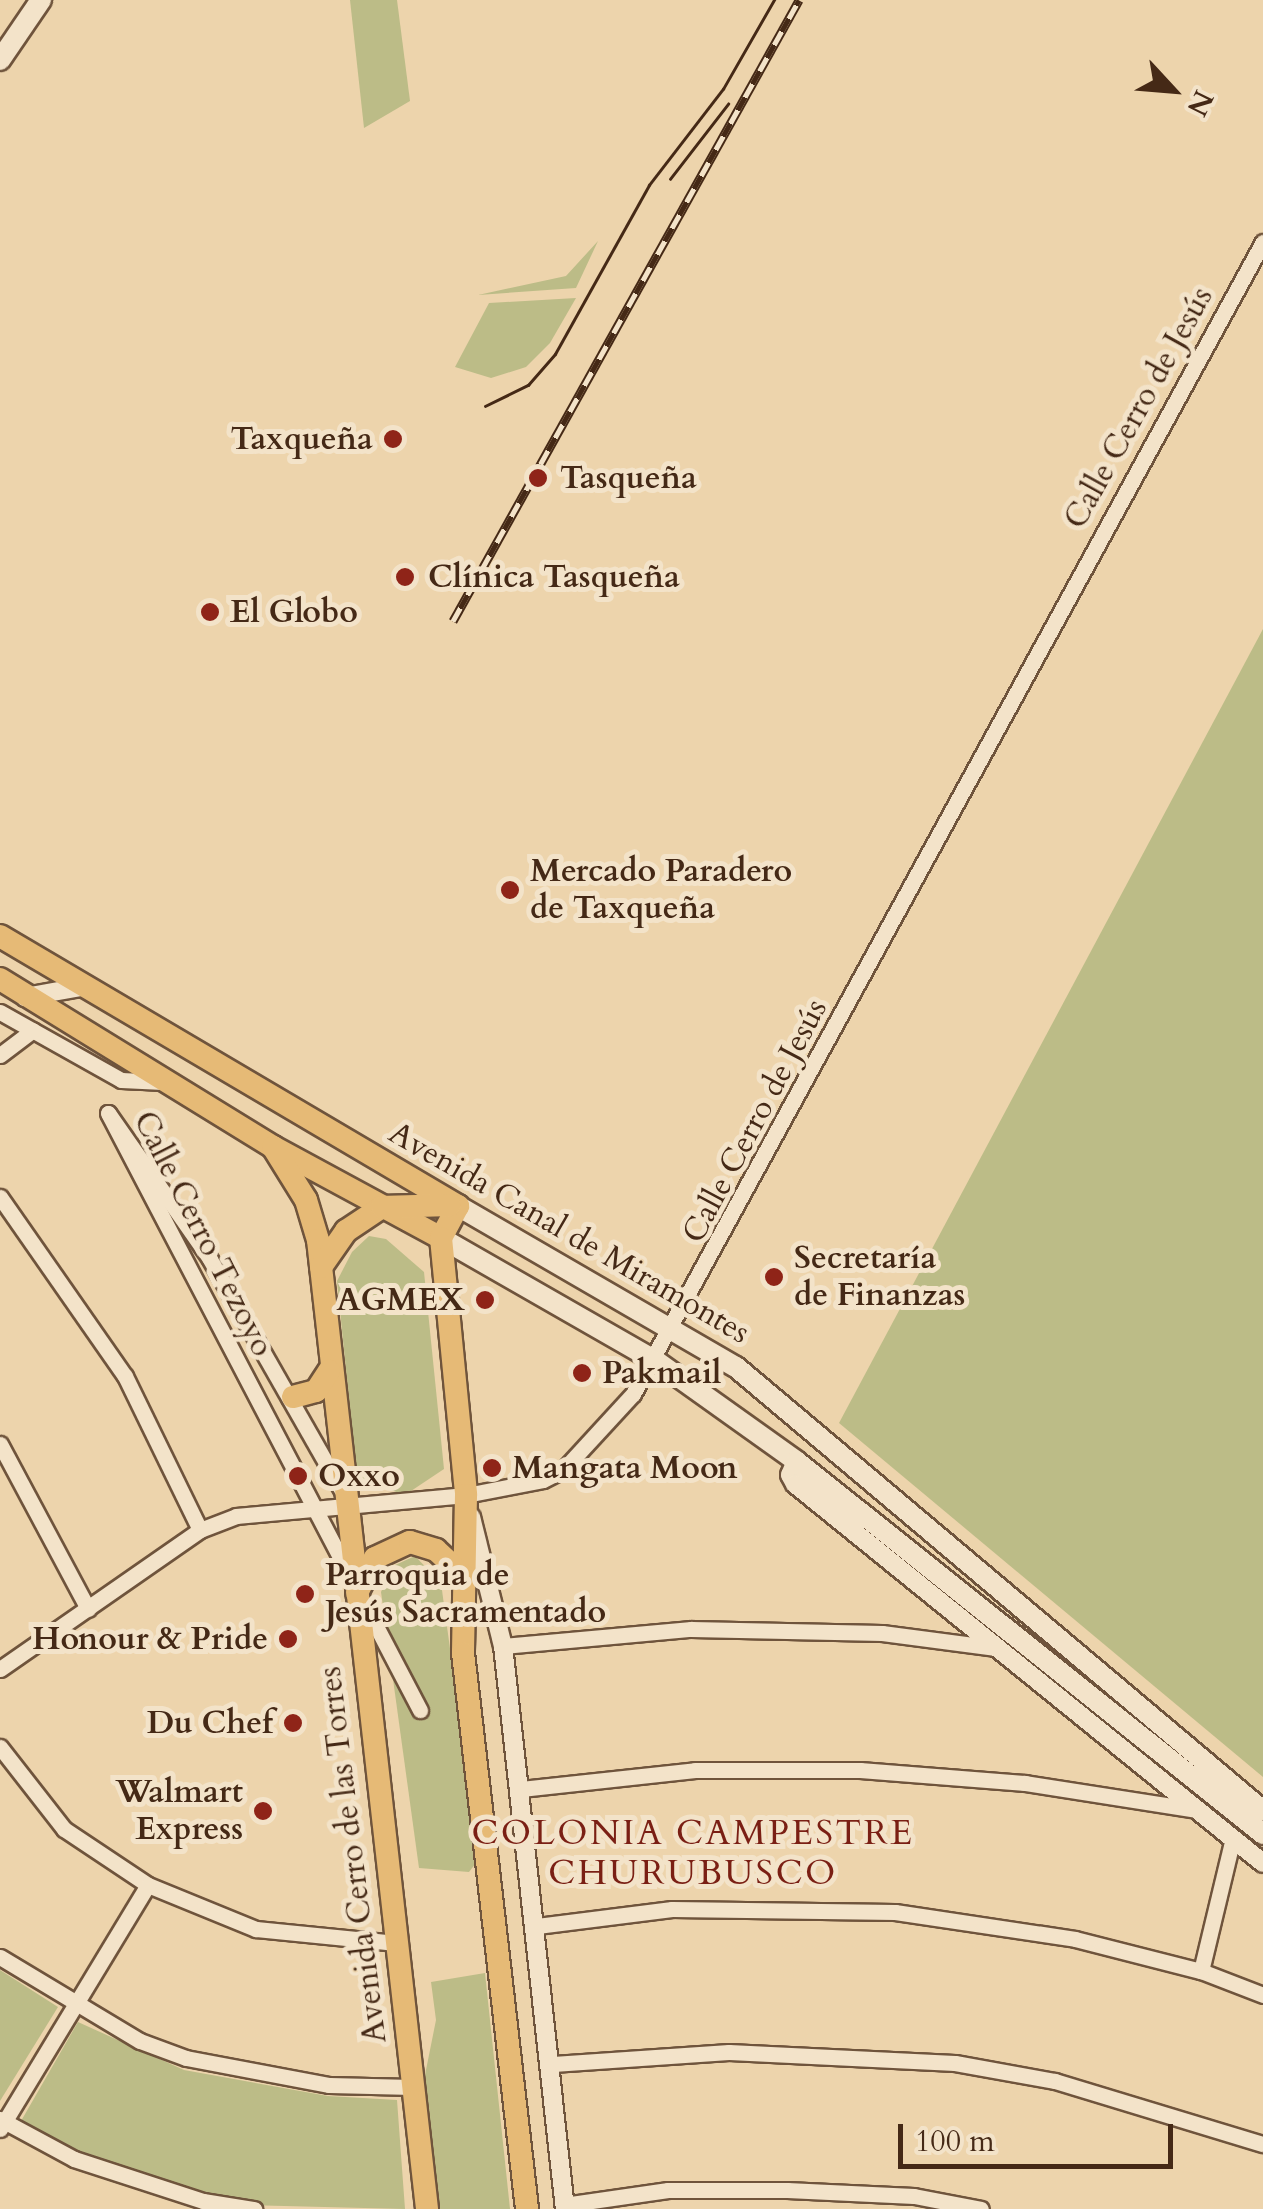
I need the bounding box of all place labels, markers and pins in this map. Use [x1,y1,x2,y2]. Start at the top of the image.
place label: Taxqueña [231,420,373,458]
marker: Taxqueña [382,428,404,450]
place label: Tasqueña [560,459,697,497]
marker: Tasqueña [525,465,551,491]
place label: Clínica Tasqueña [428,558,680,596]
marker: Clínica Tasqueña [392,564,418,590]
place label: El Globo [230,593,358,631]
marker: El Globo [199,601,221,623]
place label: Mercado Paradero de Taxqueña [530,853,792,928]
marker: Mercado Paradero de Taxqueña [499,879,521,901]
place label: Secretaría de Finanzas [794,1240,965,1315]
marker: Secretaría de Finanzas [763,1266,785,1288]
place label: AGMEX [336,1281,465,1319]
marker: AGMEX [474,1289,496,1311]
place label: Pakmail [602,1354,721,1392]
marker: Pakmail [571,1362,593,1384]
place label: Mangata Moon [512,1449,738,1487]
place label: Oxxo [318,1457,400,1495]
marker: Mangata Moon [481,1457,503,1479]
marker: Oxxo [287,1465,309,1487]
place label: Parroquia de Jesús Sacramentado [325,1557,606,1632]
marker: Parroquia de Jesús Sacramentado [294,1583,316,1605]
place label: Honour & Pride [32,1620,268,1658]
marker: Honour & Pride [277,1628,299,1650]
place label: Du Chef [147,1704,273,1742]
marker: Du Chef [282,1712,304,1734]
place label: Walmart Express [116,1774,243,1849]
marker: Walmart Express [252,1800,274,1822]

